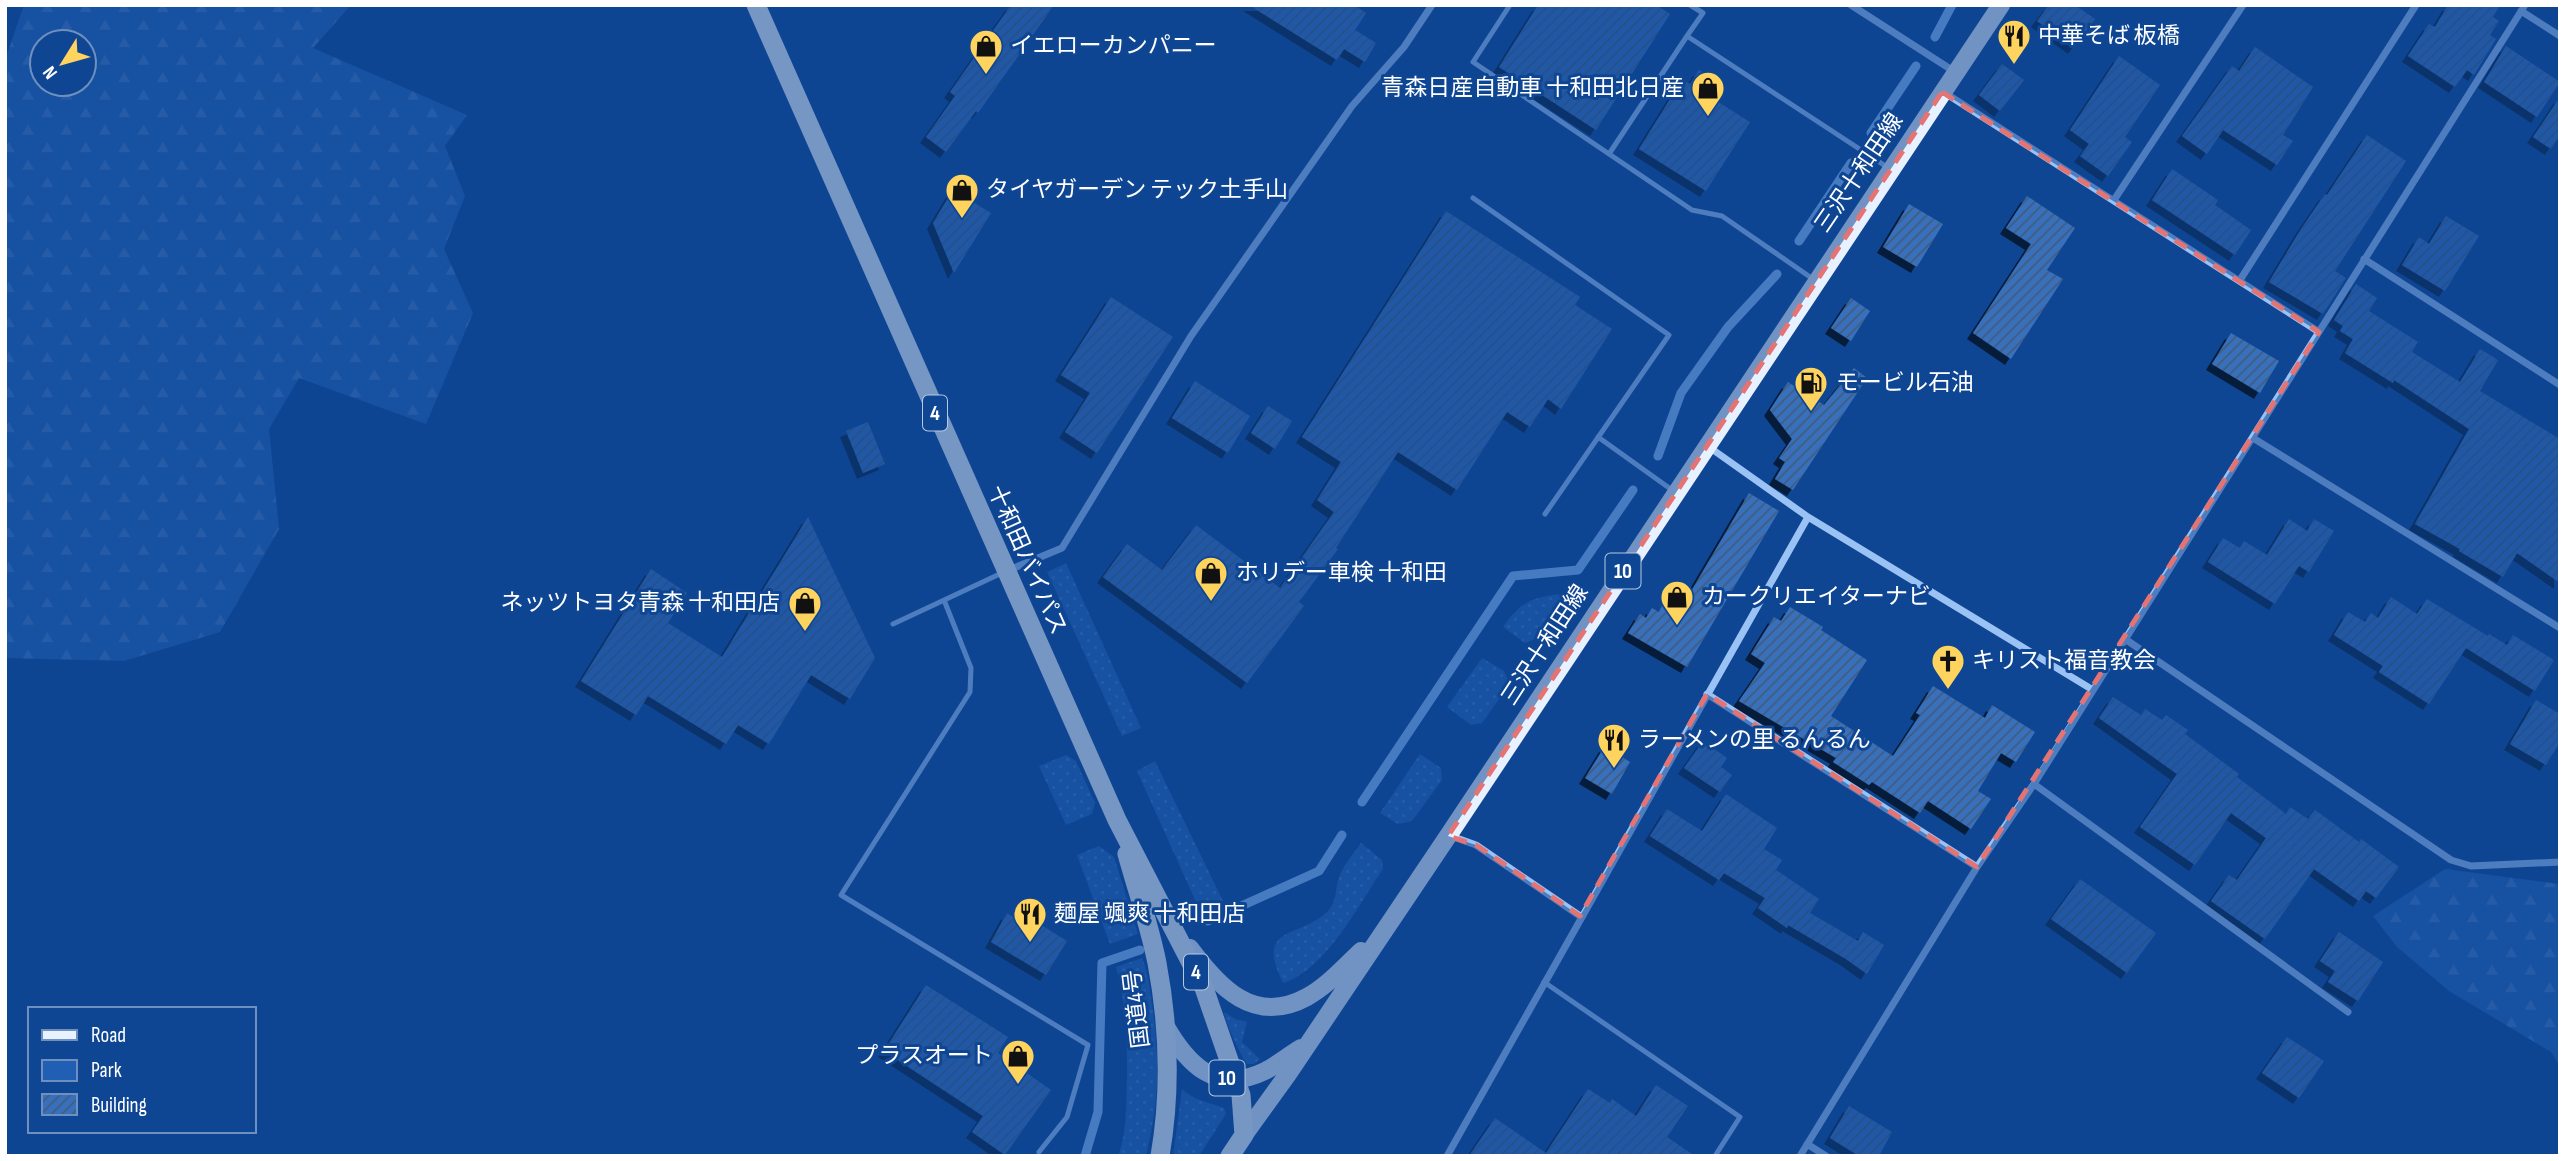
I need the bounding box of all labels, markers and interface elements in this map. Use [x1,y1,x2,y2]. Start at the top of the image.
restaurant icon: 中華そば 板橋 [1995,17,2033,66]
place label: 中華そば 板橋 [2038,22,2180,50]
shop icon: イエローカンパニー [967,27,1005,76]
north arrow [28,28,98,98]
place label: イエローカンパニー [1010,32,1217,60]
text: N [38,61,63,83]
shop icon: 青森日産自動車 十和田北日産 [1689,69,1727,118]
place label: 青森日産自動車 十和田北日産 [1381,74,1684,102]
street label: 三沢十和田線 [1809,108,1909,238]
shop icon: タイヤガーデン テック土手山 [943,171,981,220]
place label: タイヤガーデン テック土手山 [986,176,1288,204]
fuel station icon: モービル石油 [1792,364,1830,413]
place label: モービル石油 [1836,369,1974,397]
road number: 4 [923,396,947,430]
street label: 十和田バイパス [982,481,1072,639]
shop icon: ホリデー車検 十和田 [1192,554,1230,603]
road number: 10 [1606,554,1640,588]
place label: ホリデー車検 十和田 [1236,559,1447,587]
shop icon: カークリエイターナビ [1658,578,1696,627]
street label: 三沢十和田線 [1496,580,1594,710]
place label: カークリエイターナビ [1702,583,1931,611]
shop icon: ネッツトヨタ青森 十和田店 [786,584,824,633]
place label: ネッツトヨタ青森 十和田店 [500,589,780,617]
church icon: キリスト福音教会 [1929,642,1967,691]
place label: キリスト福音教会 [1972,647,2156,675]
restaurant icon: ラーメンの里 るんるん [1595,721,1633,770]
place label: ラーメンの里 るんるん [1638,726,1871,754]
restaurant icon: 麺屋 颯爽 十和田店 [1011,895,1049,944]
place label: 麺屋 颯爽 十和田店 [1054,900,1245,928]
road number: 4 [1184,954,1208,990]
street label: 国道4号 [1118,968,1156,1050]
legend [28,1007,256,1133]
text: Road [91,1023,126,1048]
shop icon: プラスオート [999,1037,1037,1086]
place label: プラスオート [855,1042,993,1070]
text: Park [91,1058,122,1083]
road number: 10 [1210,1060,1244,1096]
text: Building [91,1093,147,1118]

